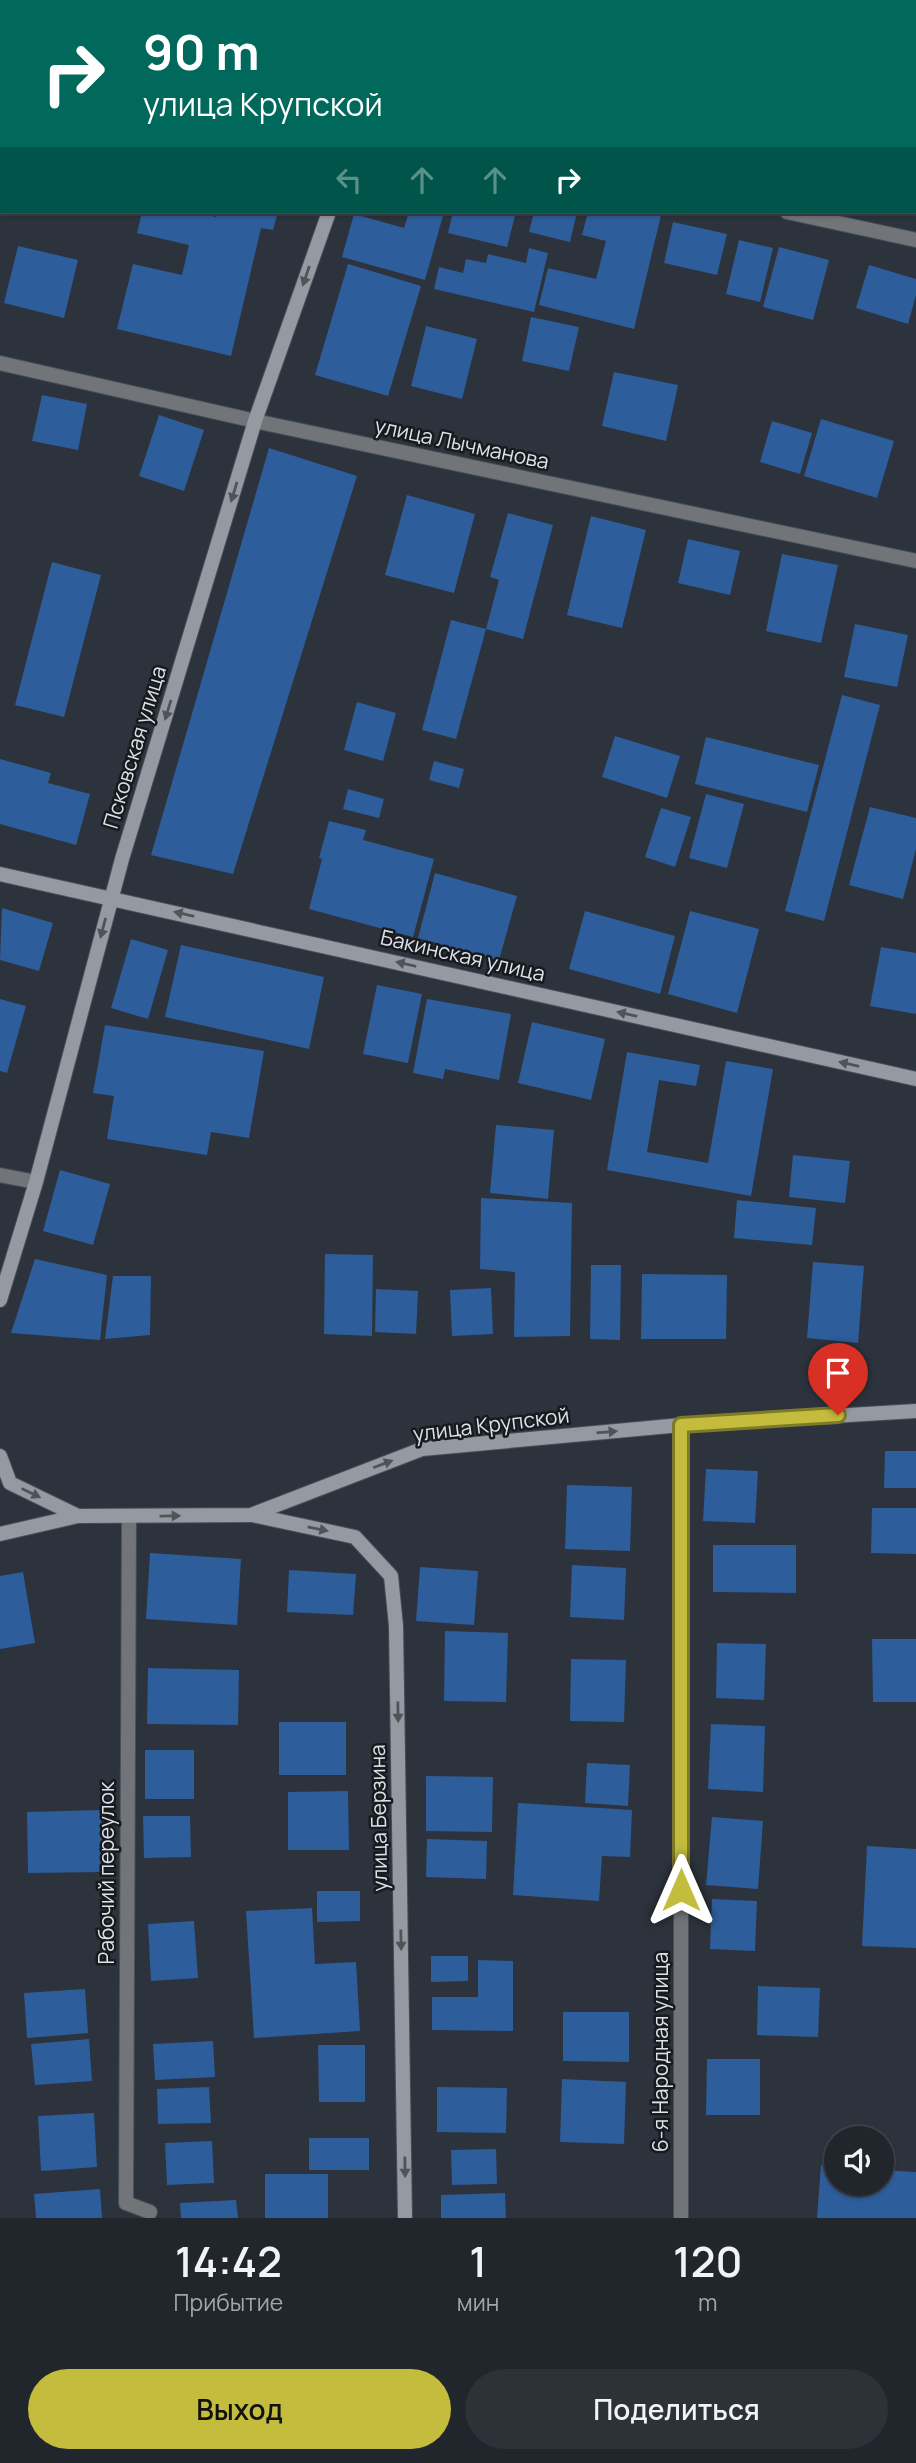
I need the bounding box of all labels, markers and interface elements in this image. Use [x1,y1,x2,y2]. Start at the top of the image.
text: 90 m [143,18,260,85]
icon: right [28,28,119,119]
text: улица Крупской [143,82,383,126]
icon: left [330,161,368,199]
icon: ahead [403,161,441,199]
icon: ahead [476,161,514,199]
icon: right [549,161,587,199]
one-way arrow [300,266,311,287]
street label: улица Лычманова [372,411,552,475]
one-way arrow [228,482,238,503]
street label: Псковская улица [96,662,172,832]
one-way arrow [162,699,172,720]
one-way arrow [173,908,195,919]
one-way arrow [97,917,108,939]
street label: Бакинская улица [378,922,548,988]
one-way arrow [394,958,416,969]
one-way arrow [616,1008,638,1019]
one-way arrow [838,1058,860,1069]
pin [808,1343,868,1415]
icon: arrive [819,1354,857,1392]
street label: улица Крупской [411,1401,571,1447]
one-way arrow [596,1426,618,1437]
one-way arrow [373,1459,394,1470]
one-way arrow [21,1488,41,1499]
one-way arrow [160,1510,182,1522]
one-way arrow [307,1524,329,1535]
one-way arrow [392,1701,403,1723]
street label: улица Берзина [363,1744,393,1892]
street label: Рабочий переулок [92,1781,120,1964]
position arrow [644,1853,718,1927]
one-way arrow [395,1929,407,1951]
street label: 6-я Народная улица [646,1952,674,2152]
map controls [824,2126,894,2196]
button: sound [824,2126,894,2196]
one-way arrow [399,2156,410,2178]
text: 14:42 [175,2232,282,2290]
text: 1 [469,2232,487,2290]
text: 120 [673,2232,742,2290]
text: Прибытие [174,2286,283,2318]
text: мин [457,2286,499,2318]
text: m [698,2286,717,2318]
button: Выход [28,2369,451,2449]
button: Поделиться [465,2369,888,2449]

